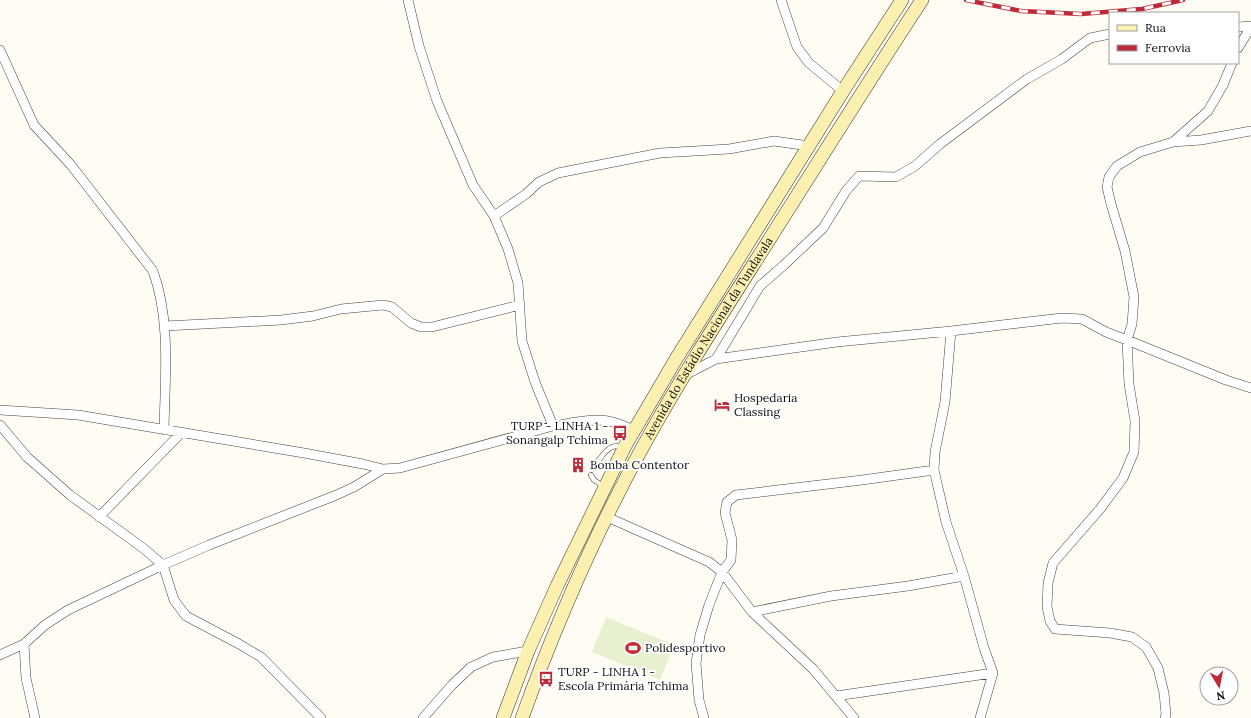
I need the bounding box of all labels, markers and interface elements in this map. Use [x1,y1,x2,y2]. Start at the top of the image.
legend [1109,12,1239,64]
text: Rua [1145,20,1166,35]
text: Ferrovia [1145,40,1191,55]
street label: Avenida do Estádio Nacional da Tundavala [640,234,776,443]
place label: Hospedaria Classing [734,390,797,419]
hotel icon: Hospedaria Classing [713,396,731,414]
place label: TURP - LINHA 1 - Sonangalp Tchima [506,418,608,447]
bus stop icon: TURP - LINHA 1 - Sonangalp Tchima [611,424,629,442]
building icon: Bomba Contentor [569,456,587,474]
place label: Bomba Contentor [590,457,690,472]
sports icon: Polidesportivo [624,639,642,657]
place label: Polidesportivo [645,640,726,655]
place label: TURP - LINHA 1 - Escola Primária Tchima [558,664,689,693]
north arrow [1199,666,1239,706]
bus stop icon: TURP - LINHA 1 - Escola Primária Tchima [537,670,555,688]
text: N [1215,688,1226,704]

